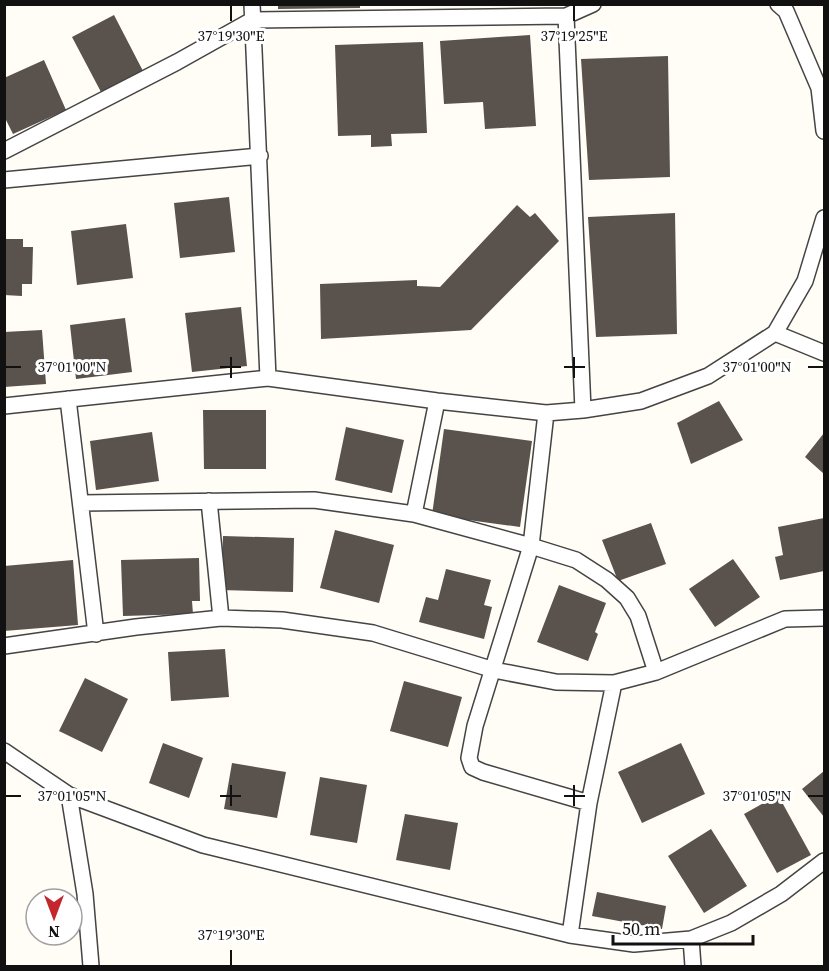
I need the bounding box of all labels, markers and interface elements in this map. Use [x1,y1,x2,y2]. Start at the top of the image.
text: 37°19'30"E [197,25,265,46]
text: 37°19'25"E [540,25,608,46]
text: 37°01'00"N [37,356,107,377]
text: 37°01'00"N [722,356,792,377]
text: 37°01'05"N [37,785,107,806]
text: 37°01'05"N [722,785,792,806]
north arrow [24,887,84,947]
scale bar [613,908,752,946]
text: 50 m [622,916,660,941]
text: N [48,921,60,943]
text: 37°19'30"E [197,924,265,945]

